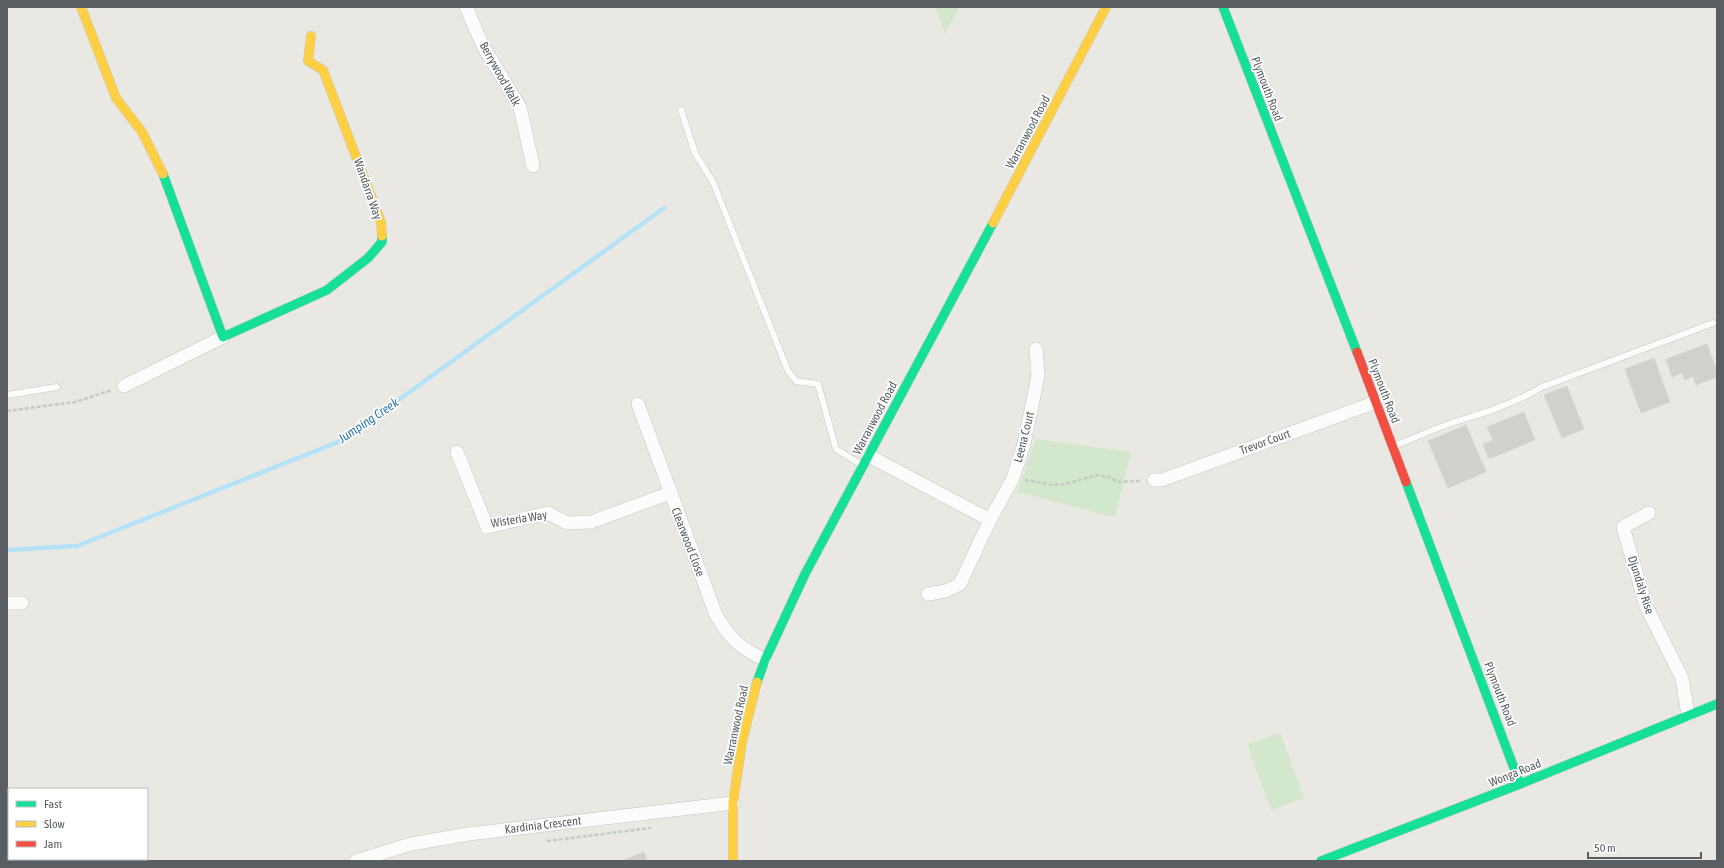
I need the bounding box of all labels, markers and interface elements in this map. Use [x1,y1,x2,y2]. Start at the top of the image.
street label: Berrywood Walk [477,39,524,109]
street label: Plymouth Road [1248,55,1286,123]
street label: Warranwood Road [1003,93,1053,171]
street label: Wandarra Way [351,156,385,222]
street label: Plymouth Road [1365,357,1403,425]
street label: Warranwood Road [850,379,900,457]
water label: Jumping Creek [334,395,402,447]
street label: Leena Court [1011,409,1037,464]
street label: Trevor Court [1238,426,1293,458]
street label: Clearwood Close [668,506,708,578]
street label: Wisteria Way [490,508,548,530]
street label: Djundaly Rise [1625,554,1657,616]
street label: Plymouth Road [1481,660,1519,728]
street label: Warranwood Road [721,684,751,766]
street label: Wonga Road [1487,756,1543,790]
legend [8,788,148,860]
text: Fast [44,797,62,811]
street label: Kardinia Crescent [504,813,583,837]
text: Slow [44,817,65,831]
scale bar [1588,834,1701,860]
text: Jam [44,837,62,851]
text: 50 m [1594,841,1616,855]

